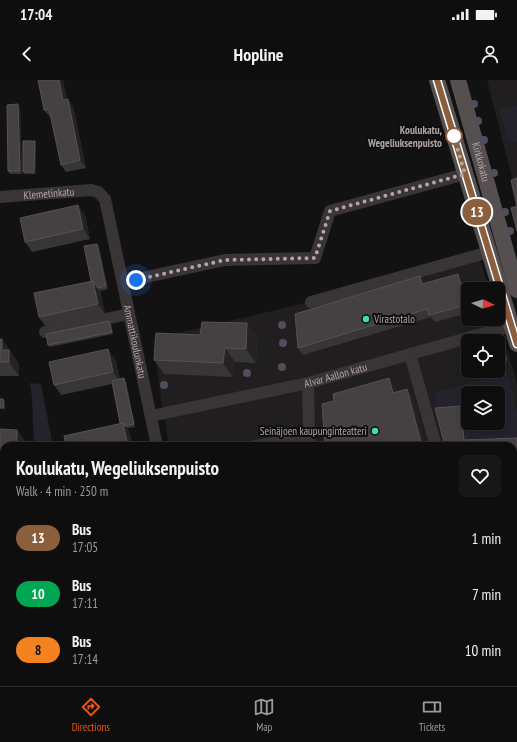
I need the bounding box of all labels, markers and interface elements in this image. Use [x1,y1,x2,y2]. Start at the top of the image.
text: 17:04 [20,5,52,24]
icon: back [16,43,38,65]
text: Hopline [234,43,283,66]
icon: person [479,43,501,65]
place label: Koulukatu, Wegeliuksenpuisto [367,123,442,150]
marker: Koulukatu, Wegeliuksenpuisto [445,127,463,145]
street label: Kirkkokatu [469,140,493,183]
street label: Klemetinkatu [23,184,75,202]
line badge: 13 [459,199,495,225]
text: 13 [470,203,484,221]
your location [126,270,146,290]
north arrow [461,282,505,326]
map controls [461,282,505,430]
street label: Ammattikoulunkatu [120,303,150,380]
place label: Virastotalo [373,312,415,326]
marker: Virastotalo [361,314,371,324]
button: locate [461,334,505,378]
street label: Alvar Aallon katu [303,360,369,391]
button: layers [461,386,505,430]
place label: Seinäjoen kaupunginteatteri [260,424,367,438]
marker: Seinäjoen kaupunginteatteri [370,426,380,436]
button: heart [459,455,501,497]
text: Koulukatu, Wegeliuksenpuisto [16,456,219,480]
text: Walk · 4 min · 250 m [16,483,108,500]
text: Bus [72,520,91,539]
text: 13 [31,529,45,547]
text: 1 min [471,529,501,548]
text: 17:05 [72,539,98,556]
text: Bus [72,576,91,595]
text: 10 [31,585,45,603]
text: 7 min [472,585,501,604]
text: 17:11 [72,595,98,612]
text: Bus [72,632,91,651]
text: 8 [35,641,41,659]
text: 10 min [465,641,501,660]
text: 17:14 [72,651,98,668]
tab: Directions [72,696,110,734]
tab: Map [253,696,275,734]
tab: Tickets [419,696,445,734]

